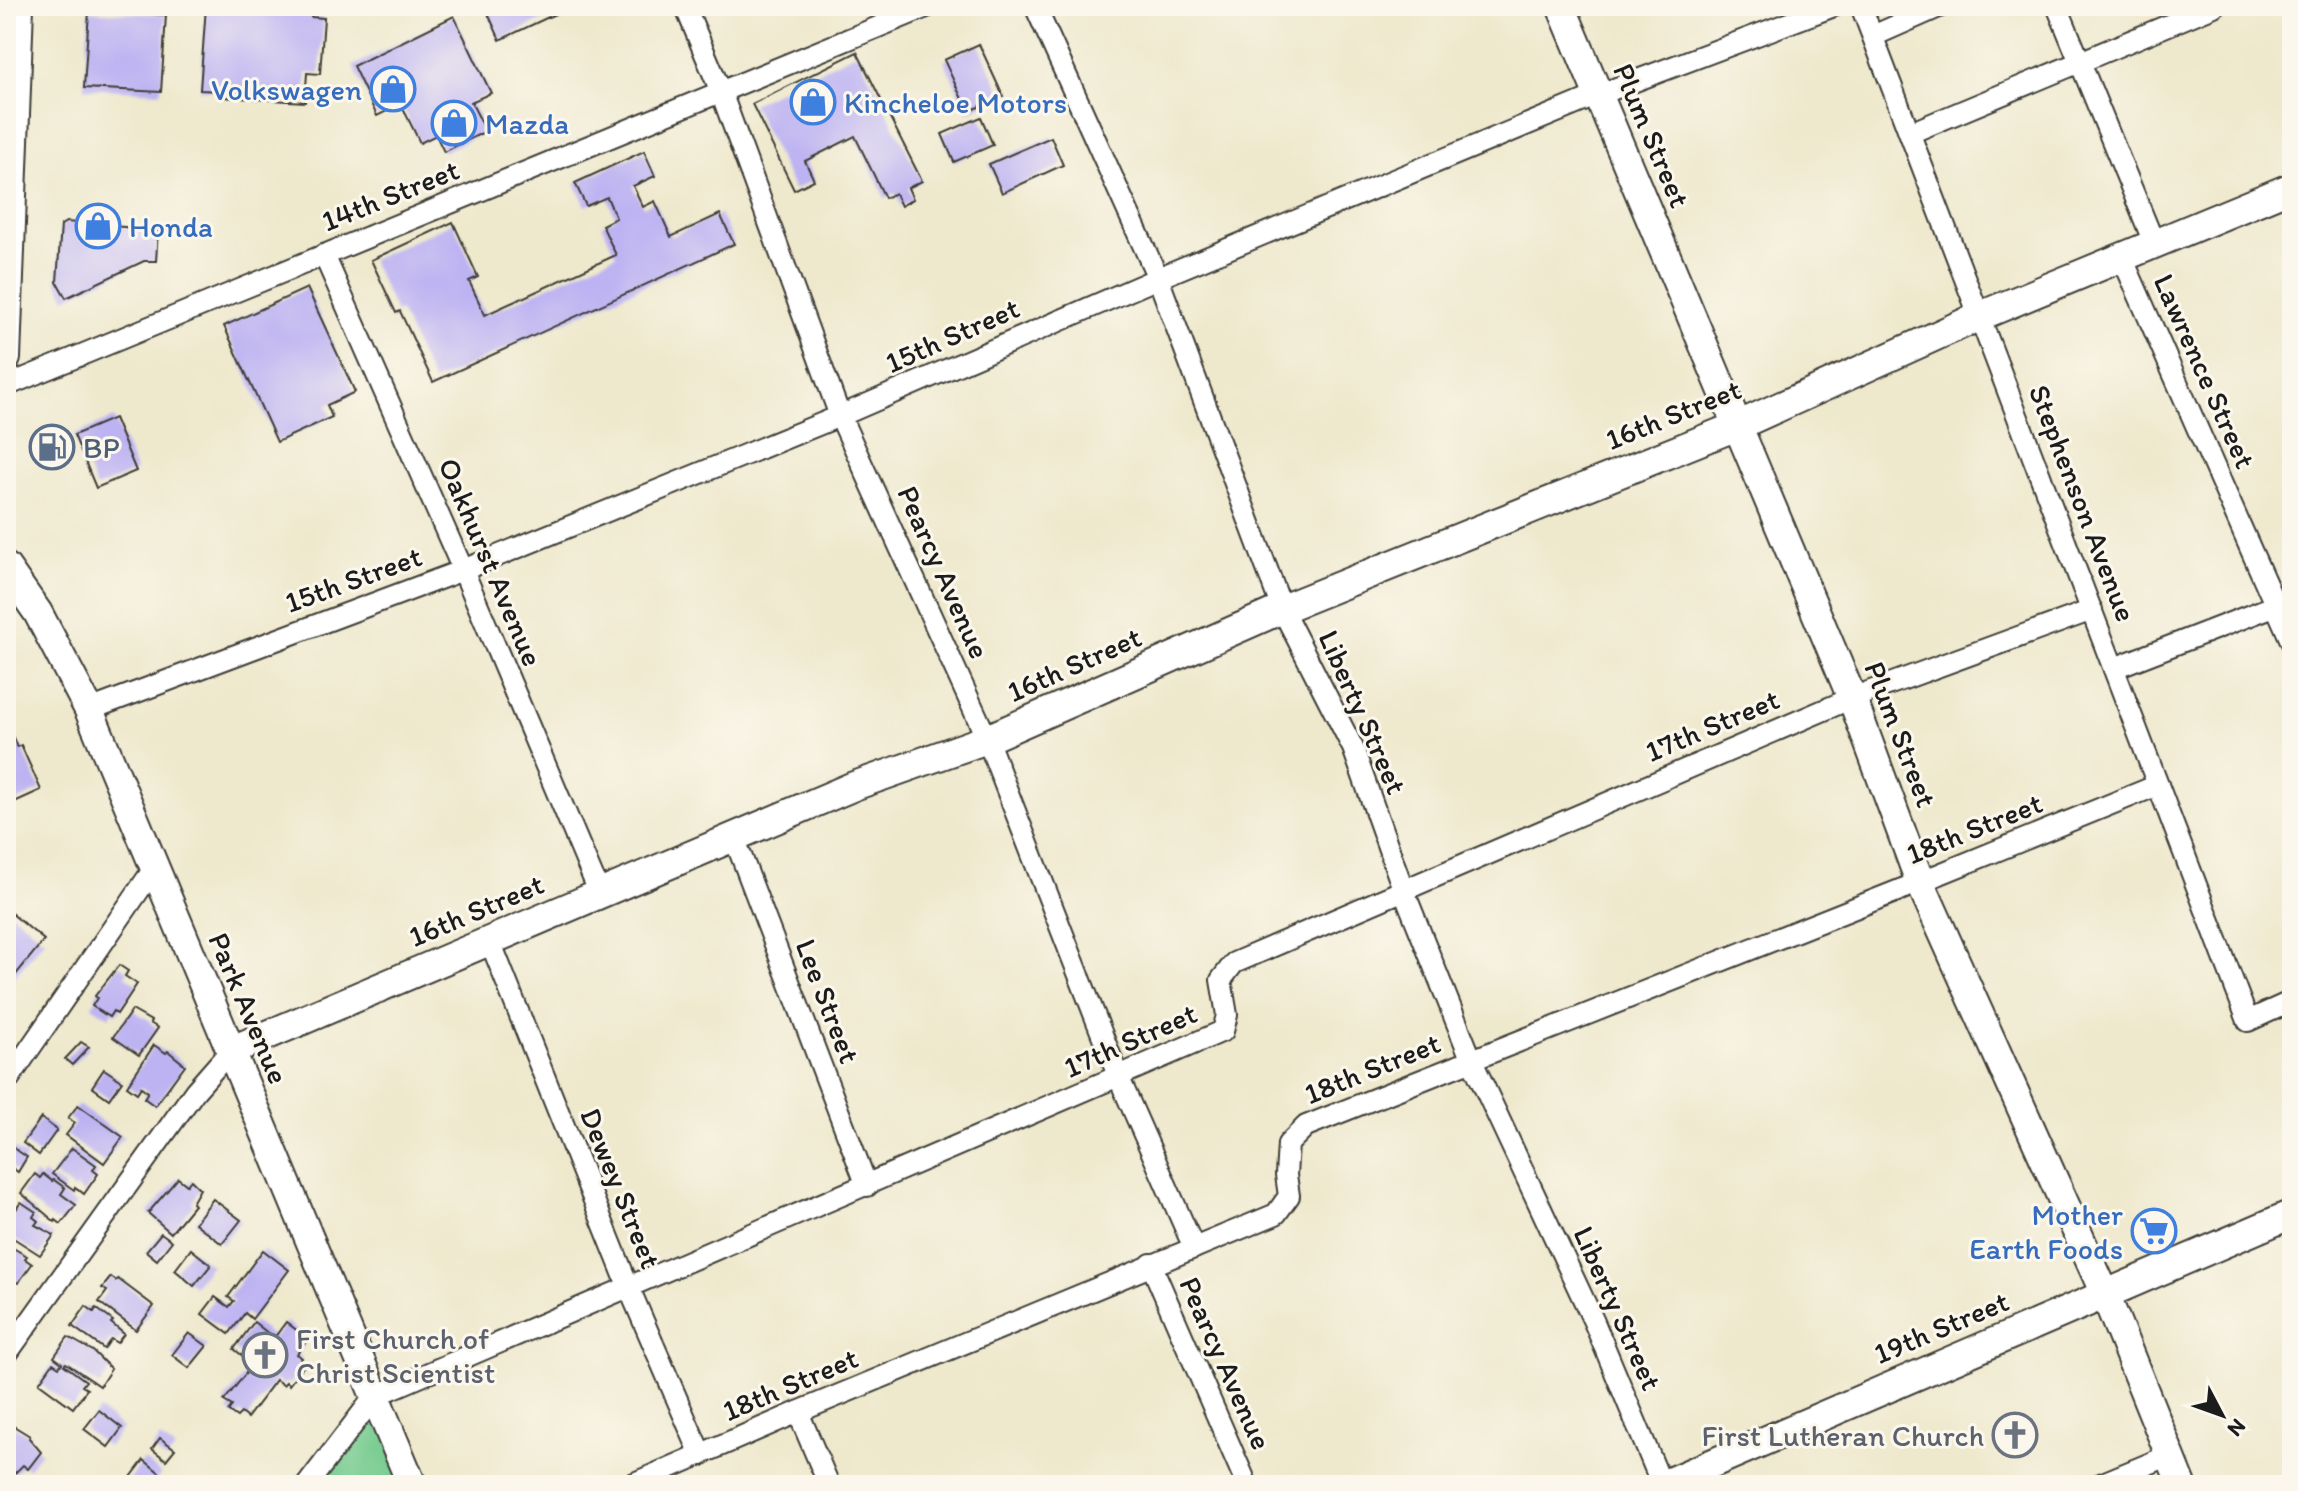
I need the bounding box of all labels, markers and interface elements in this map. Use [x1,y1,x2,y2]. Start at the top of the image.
street label: Plum Street [1605,57,1699,213]
shop icon: Volkswagen [369,65,417,113]
place label: Volkswagen [211,71,362,108]
shop icon: Kincheloe Motors [789,78,837,126]
place label: Kincheloe Motors [844,84,1067,121]
shop icon: Mazda [430,99,478,147]
place label: Mazda [485,105,569,142]
street label: 14th Street [316,151,464,239]
shop icon: Honda [74,202,122,250]
place label: Honda [129,208,213,245]
street label: Lawrence Street [2146,268,2264,474]
street label: 15th Street [879,289,1025,381]
street label: 16th Street [1600,370,1746,458]
street label: Stephenson Avenue [2021,379,2145,627]
fuel station icon: BP [28,423,76,471]
place label: BP [83,429,120,466]
street label: Oakhurst Avenue [430,452,552,672]
street label: Pearcy Avenue [889,480,999,664]
street label: 15th Street [280,537,426,621]
street label: 16th Street [1001,618,1147,710]
street label: Liberty Street [1310,624,1416,800]
street label: Plum Street [1856,656,1946,812]
street label: 17th Street [1639,680,1785,770]
street label: 18th Street [1901,784,2047,872]
street label: 16th Street [403,865,549,955]
street label: Park Avenue [201,927,297,1089]
street label: Lee Street [787,934,869,1068]
street label: 17th Street [1058,994,1202,1086]
street label: 18th Street [1299,1024,1445,1112]
street label: Dewey Street [572,1102,670,1274]
place label: Mother Earth Foods [1969,1196,2123,1267]
supermarket icon: Mother Earth Foods [2130,1207,2178,1255]
street label: Liberty Street [1565,1220,1671,1396]
street label: Pearcy Avenue [1171,1271,1281,1455]
street label: 19th Street [1868,1282,2014,1372]
place label: First Church of Christ Scientist [296,1320,495,1391]
church icon: First Church of Christ Scientist [241,1331,289,1379]
street label: 18th Street [717,1339,863,1429]
north arrow [2182,1375,2262,1455]
church icon: First Lutheran Church [1991,1411,2039,1459]
text: N [2222,1413,2252,1442]
place label: First Lutheran Church [1701,1417,1984,1454]

